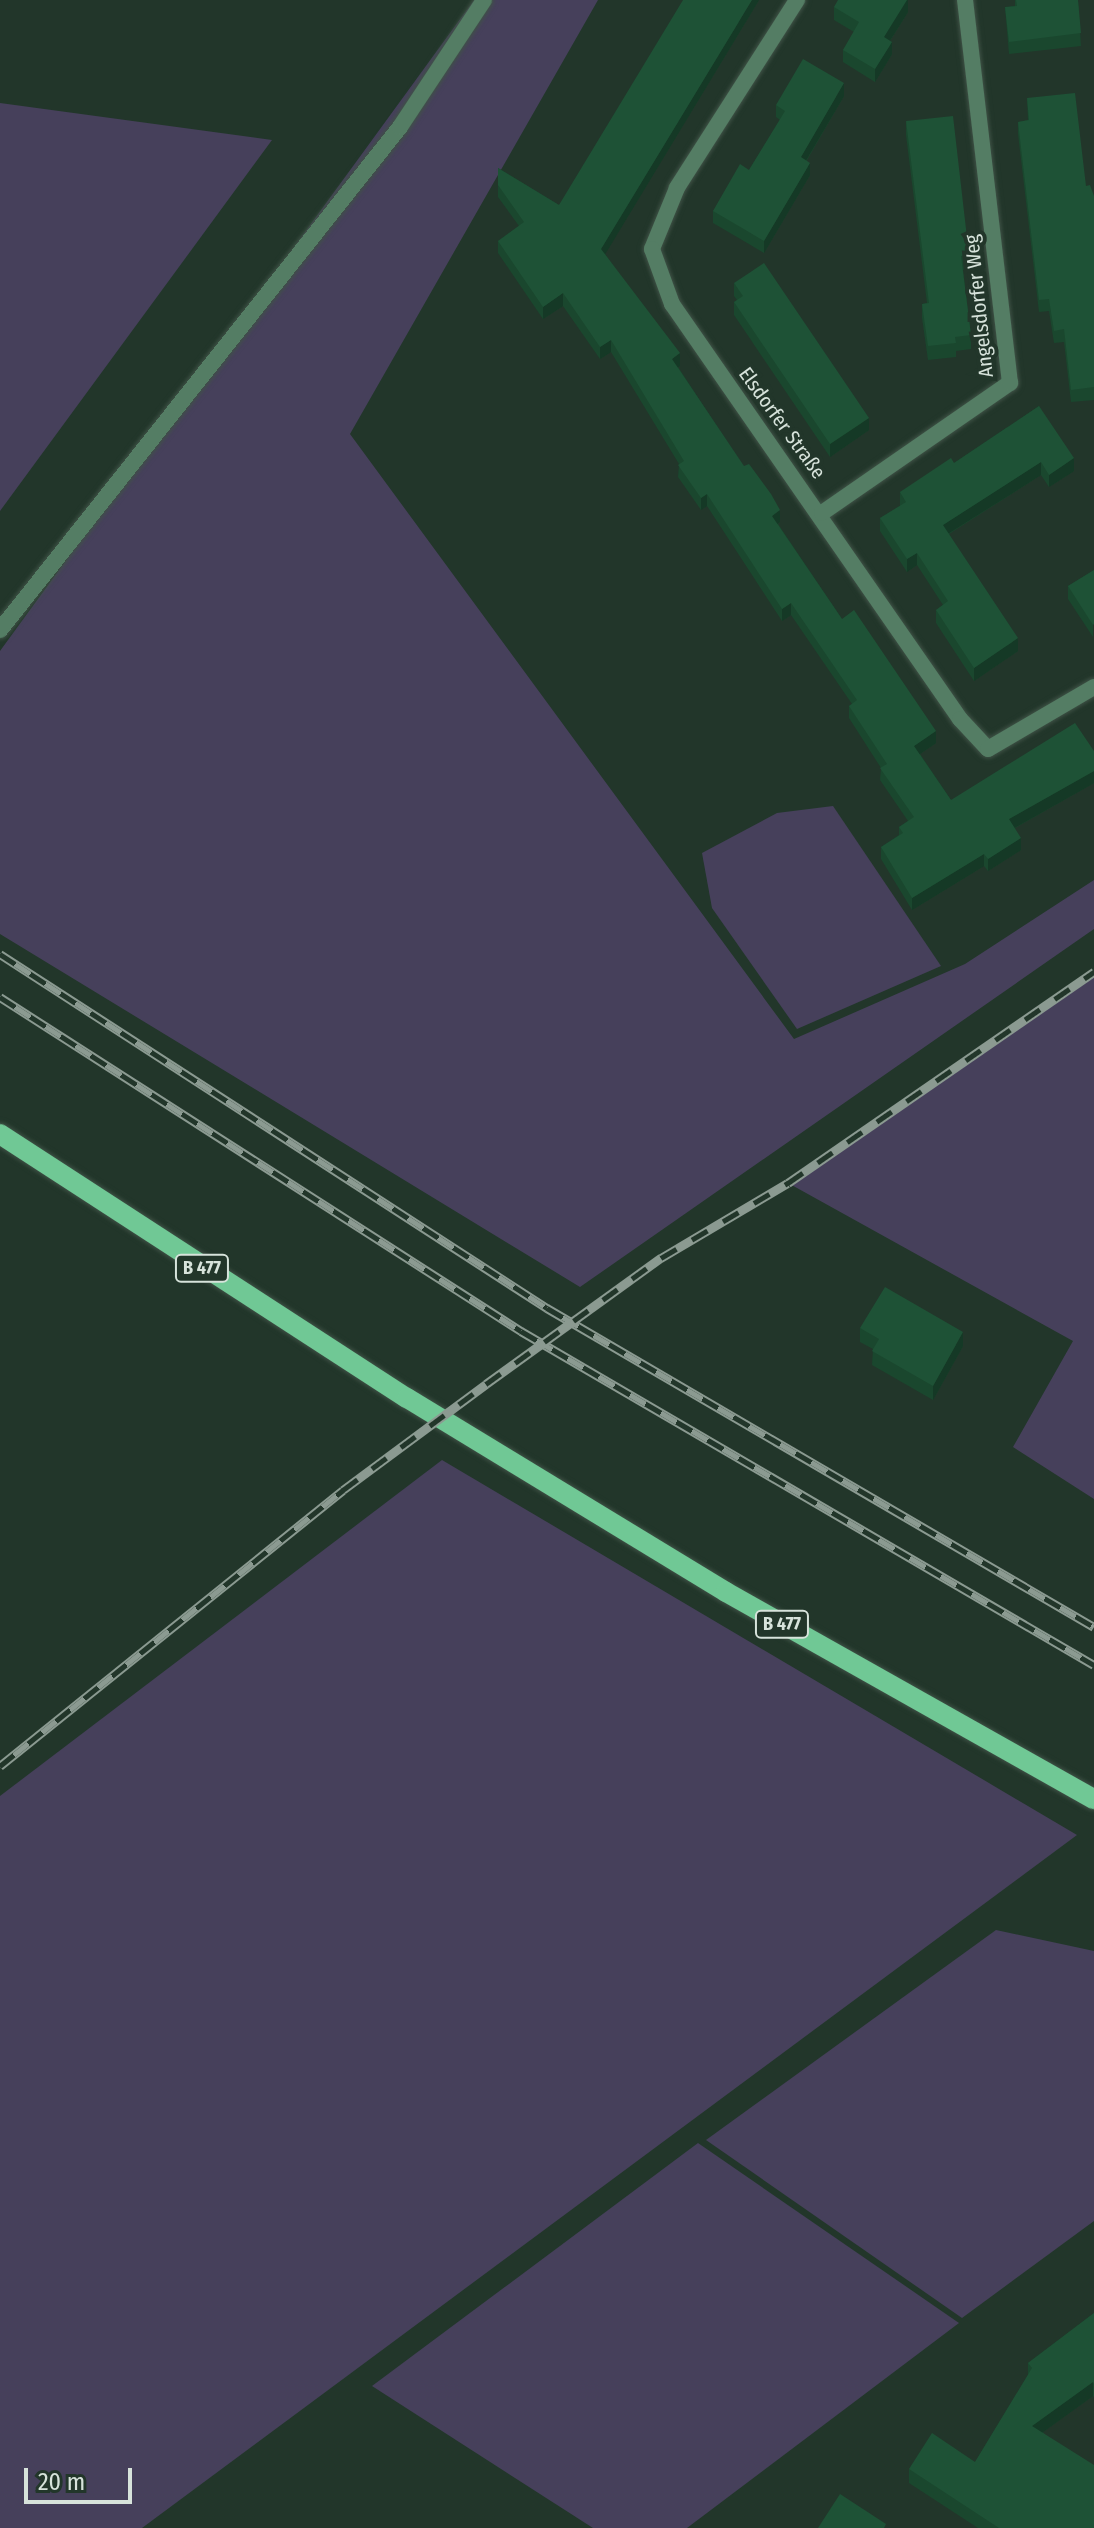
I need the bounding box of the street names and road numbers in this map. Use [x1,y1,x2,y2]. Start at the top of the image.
street label: Angelsdorfer Weg [960,233,998,379]
street label: Elsdorfer Straße [734,363,830,483]
road number: B 477 [174,1254,230,1282]
road number: B 477 [754,1610,810,1638]

